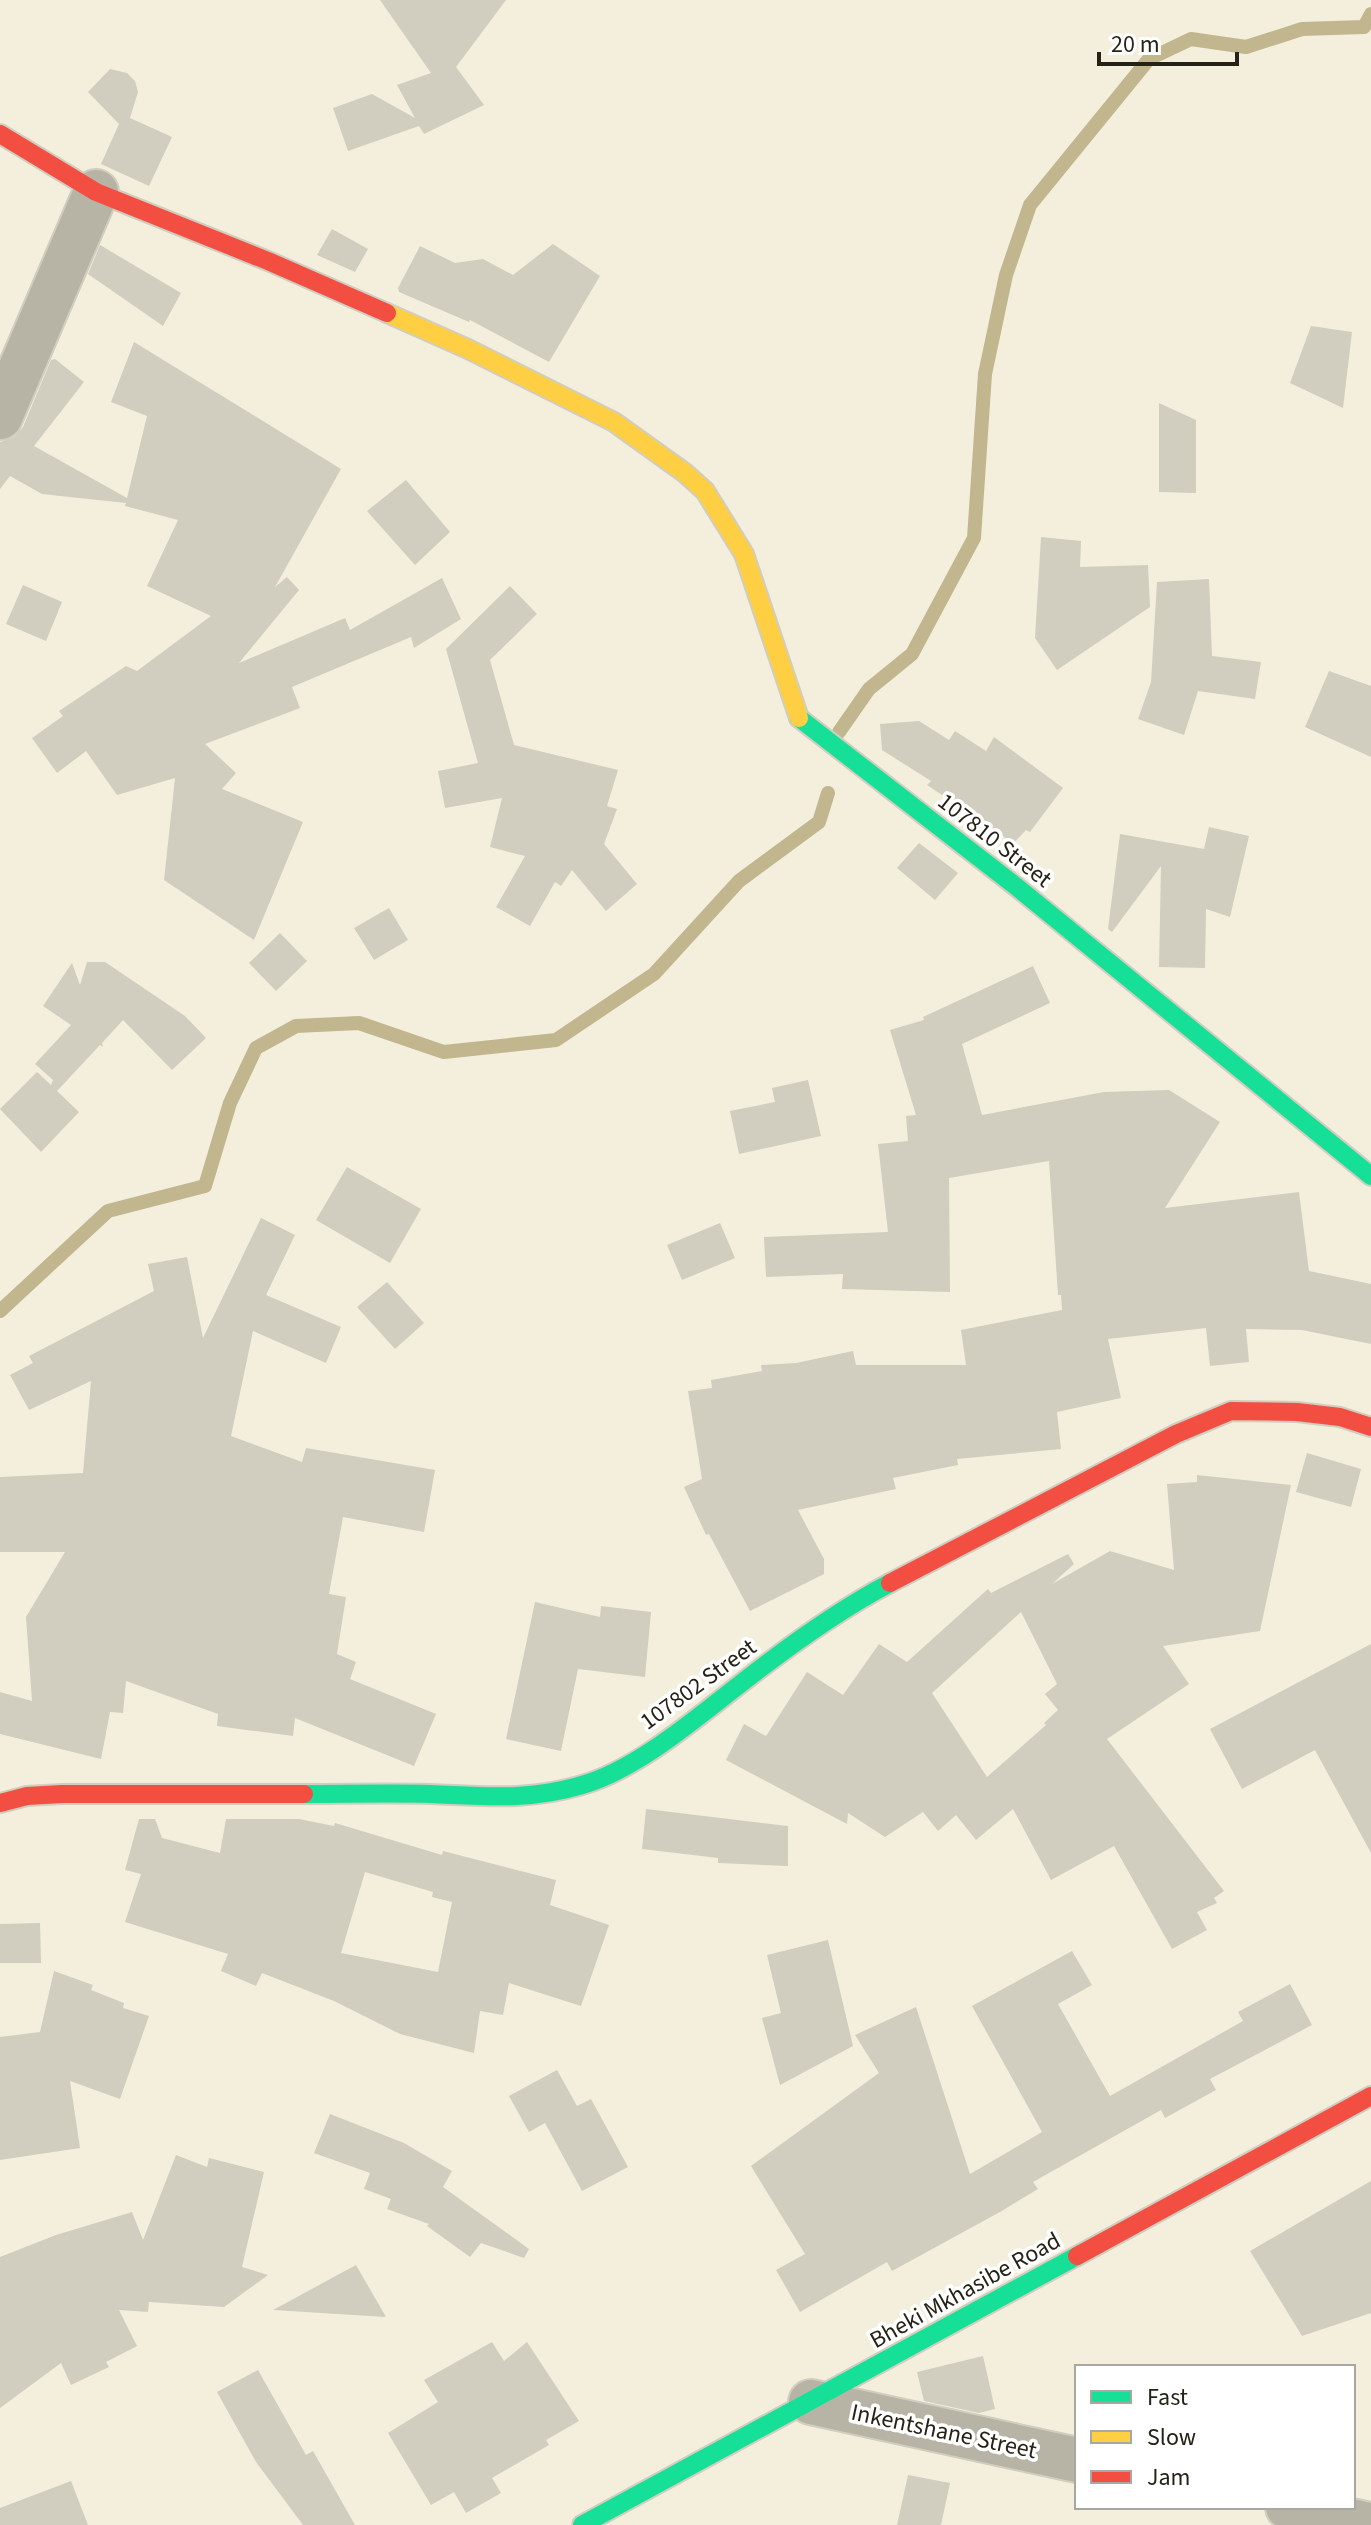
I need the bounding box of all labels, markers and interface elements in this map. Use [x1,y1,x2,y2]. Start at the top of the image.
scale bar [1099,16,1237,66]
text: 20 m [1111,27,1160,62]
street label: 107810 Street [930,785,1059,896]
street label: 107802 Street [633,1630,764,1739]
street label: Bheki Mkhasibe Road [863,2223,1067,2358]
legend [1075,2365,1355,2509]
text: Fast [1147,2380,1188,2415]
street label: Inkentshane Street [848,2395,1040,2468]
text: Slow [1147,2420,1196,2455]
text: Jam [1147,2460,1191,2495]

